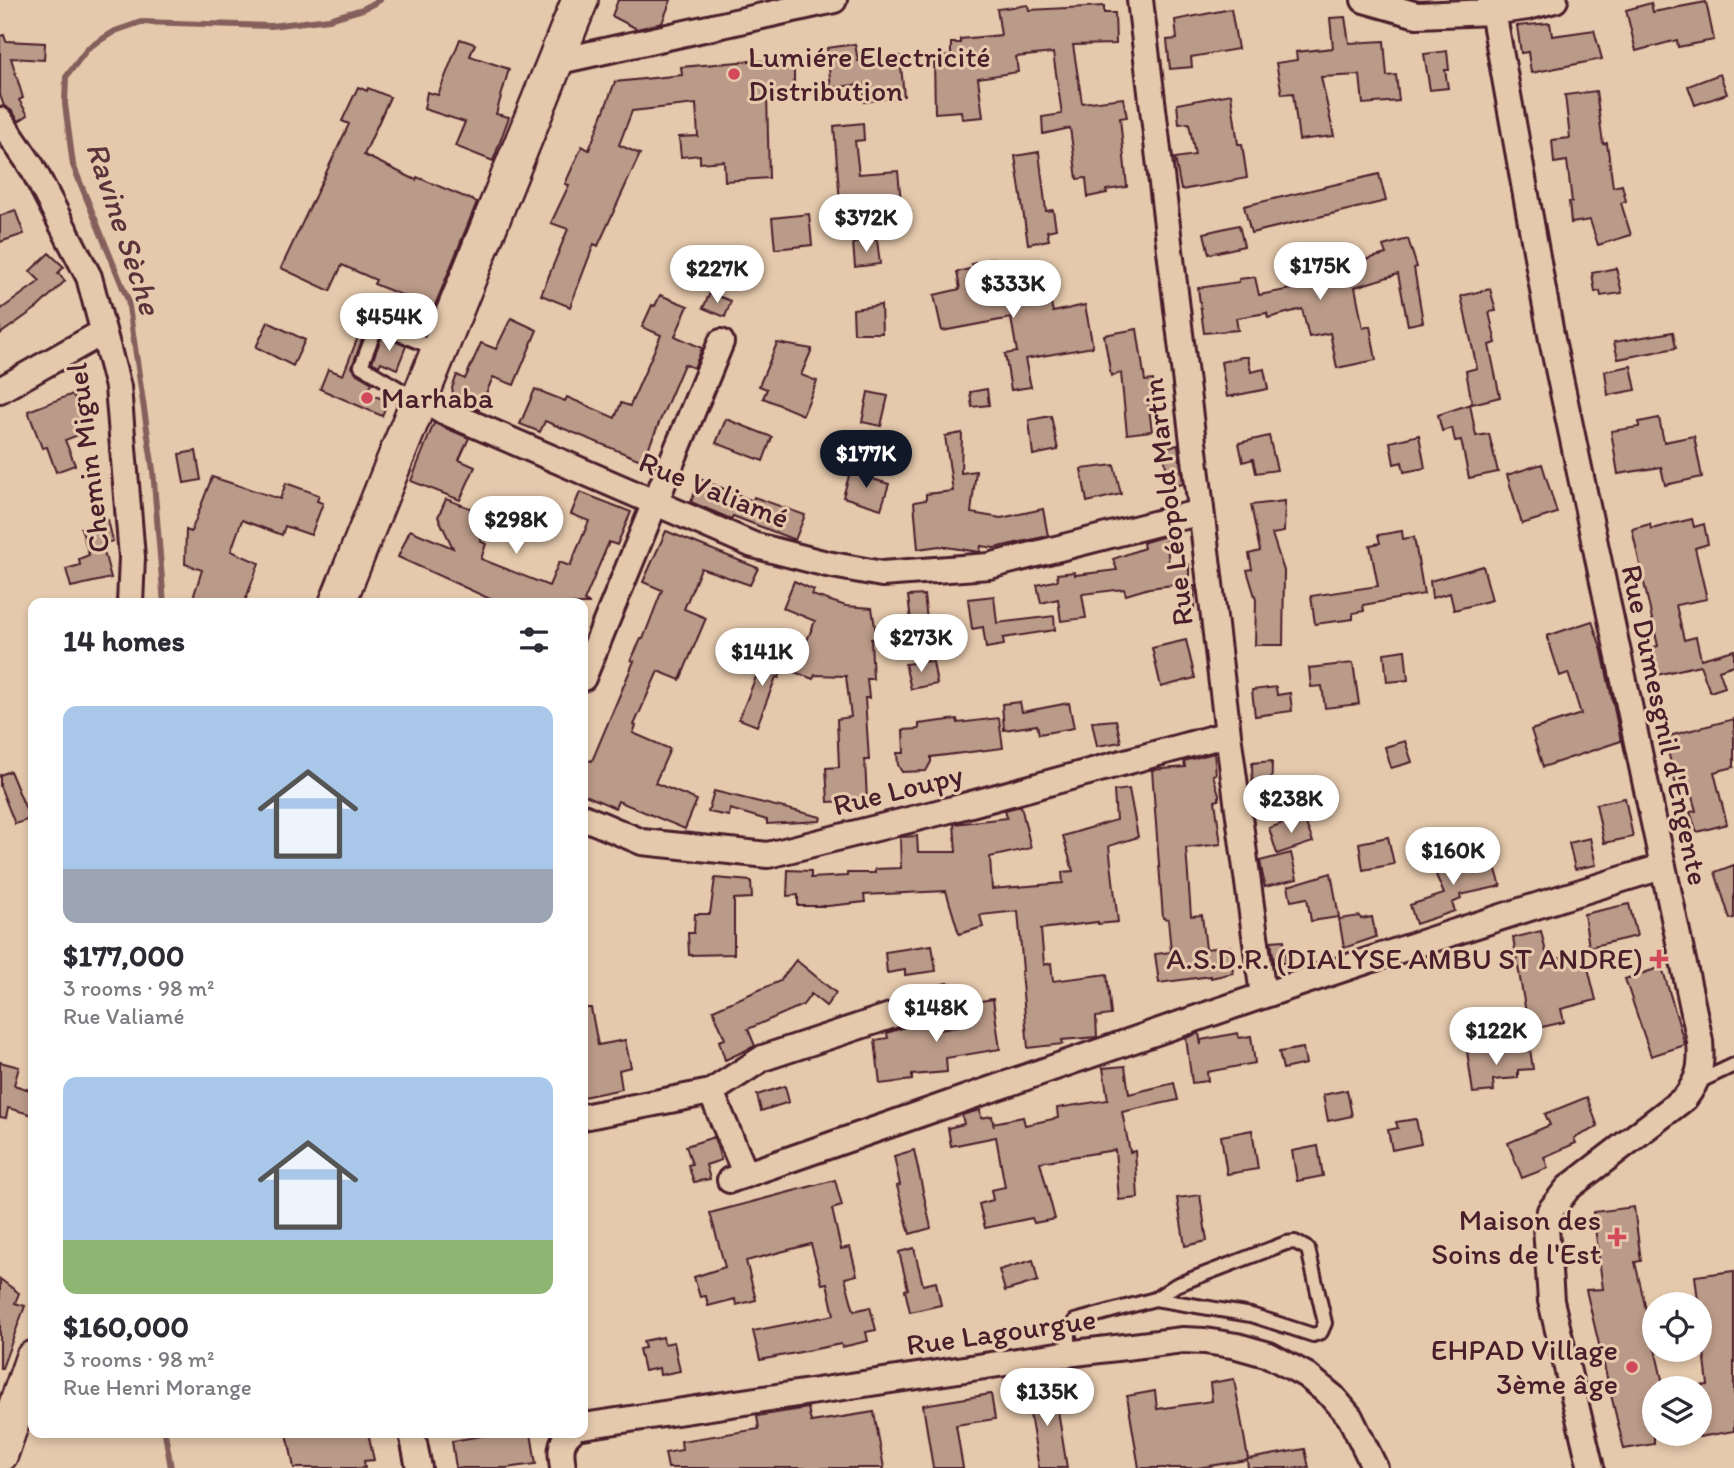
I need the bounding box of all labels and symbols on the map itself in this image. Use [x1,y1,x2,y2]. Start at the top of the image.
place label: Lumiére Electricité Distribution [748,38,991,109]
marker: Lumiére Electricité Distribution [726,66,742,82]
water label: Ravine Sèche [78,137,170,321]
pin: $372K [817,194,915,254]
pin: $175K [1271,243,1369,302]
pin: $227K [668,246,766,305]
pin: $333K [964,260,1062,320]
pin: $454K [340,294,438,353]
street label: Chemin Miguel [57,360,118,555]
street label: Rue Léopold Martin [1134,376,1201,628]
place label: Marhaba [381,379,494,416]
marker: Marhaba [359,390,375,406]
pin: $177K [817,430,915,490]
street label: Rue Valiamé [634,443,795,536]
pin: $298K [467,496,565,556]
street label: Rue Dumesgnil d'Engente [1613,561,1718,889]
pin: $273K [872,614,970,674]
pin: $141K [713,628,811,688]
street label: Rue Loupy [829,756,967,824]
pin: $238K [1242,776,1340,835]
pin: $160K [1404,828,1502,887]
place label: A.S.D.R. (DIALYSE AMBU ST ANDRE) [1166,940,1643,977]
marker: A.S.D.R. (DIALYSE AMBU ST ANDRE) [1649,949,1669,969]
pin: $148K [887,984,985,1044]
pin: $122K [1447,1007,1545,1067]
place label: Maison des Soins de l'Est [1431,1201,1601,1272]
marker: Maison des Soins de l'Est [1607,1227,1627,1247]
street label: Rue Lagourgue [904,1300,1098,1363]
place label: EHPAD Village 3ème âge [1431,1331,1618,1402]
marker: EHPAD Village 3ème âge [1624,1359,1640,1375]
pin: $135K [998,1368,1096,1428]

